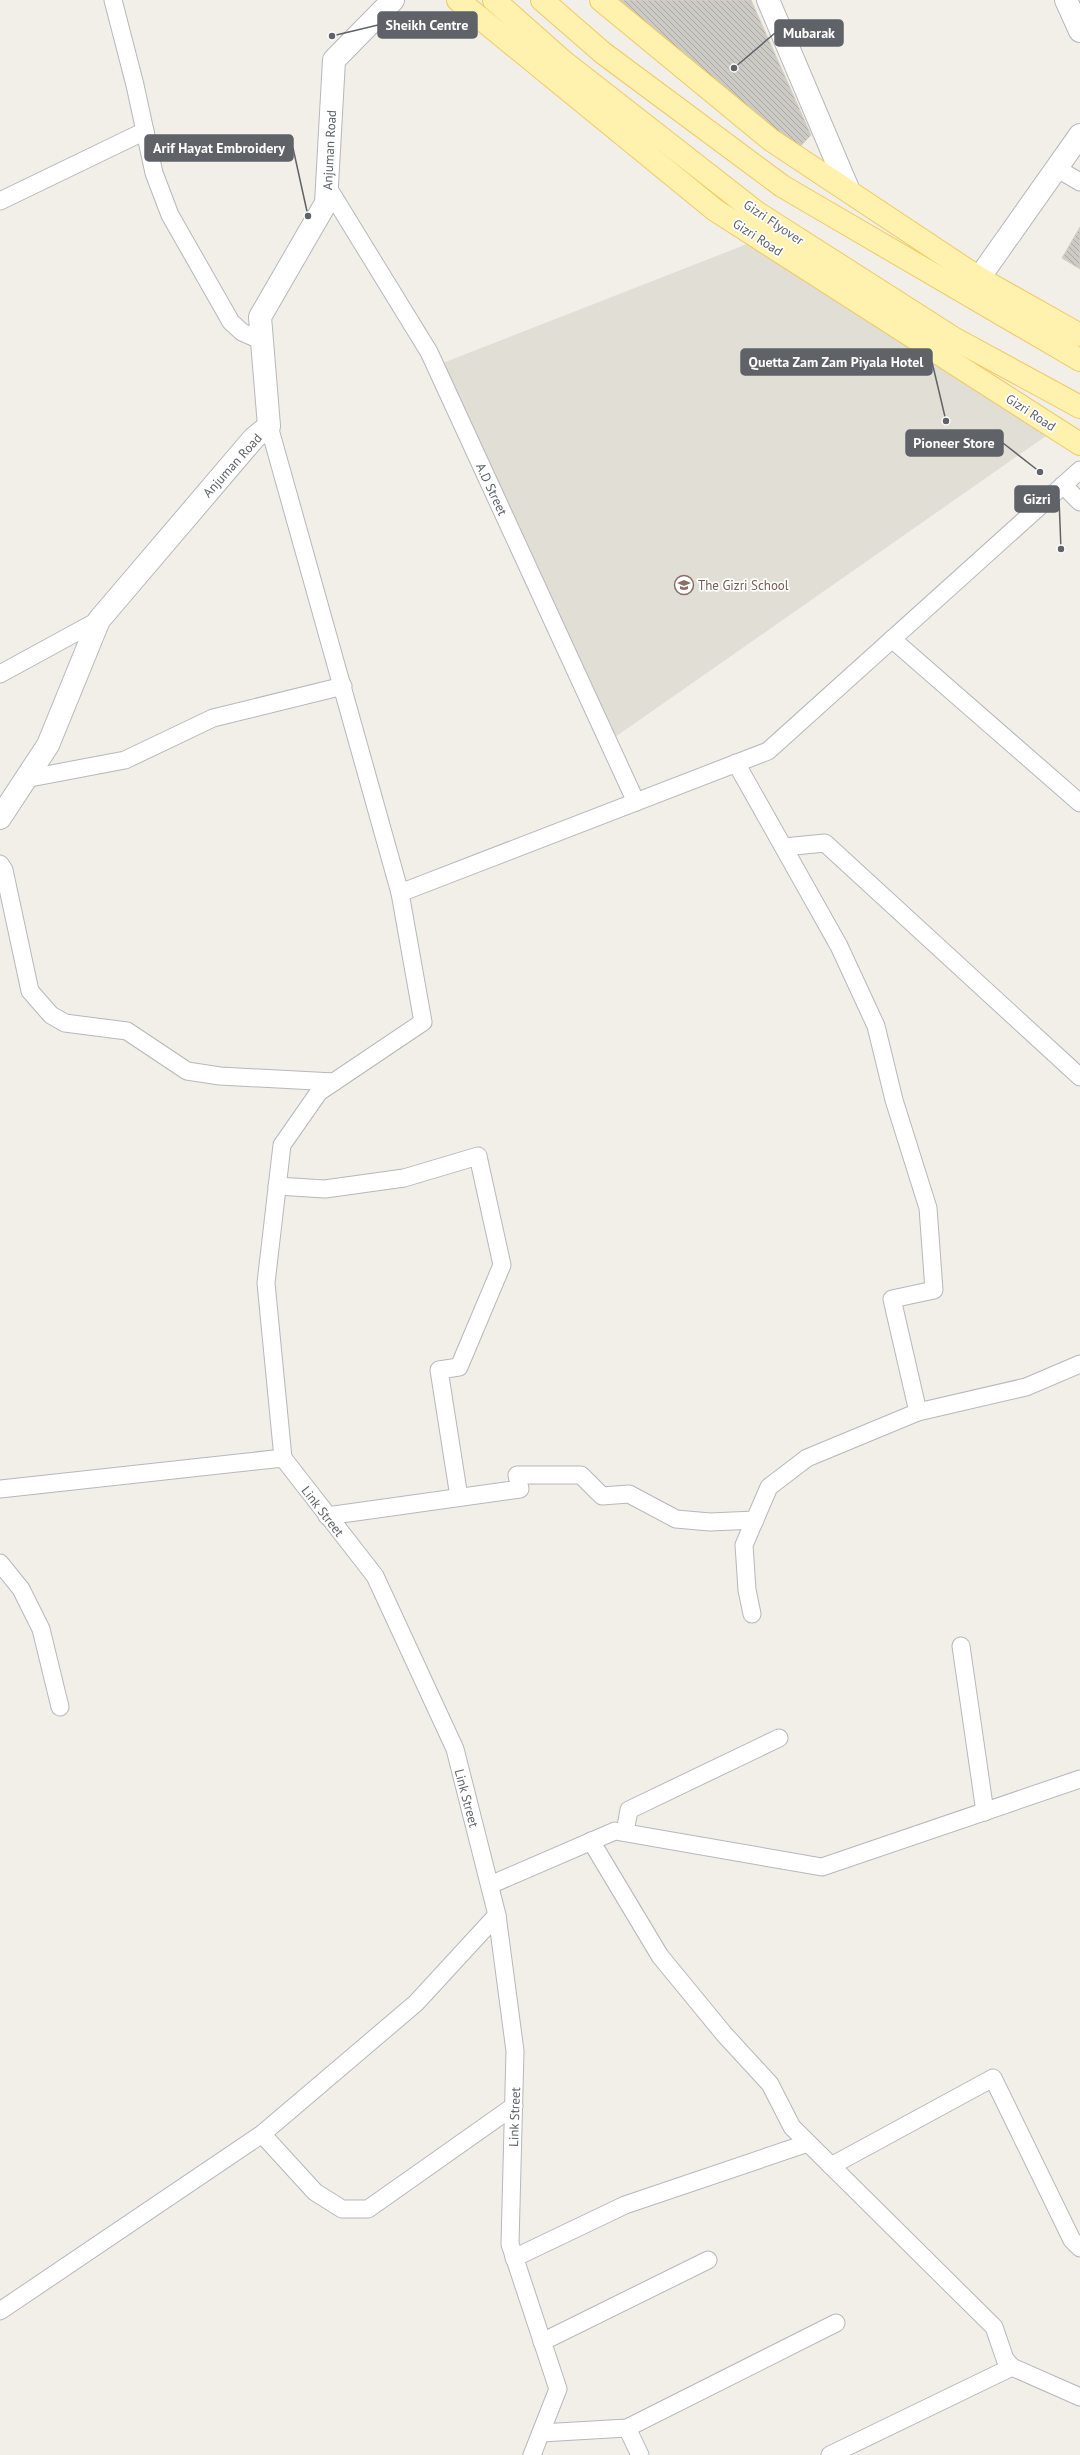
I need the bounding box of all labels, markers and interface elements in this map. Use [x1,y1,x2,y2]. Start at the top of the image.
callout: Sheikh Centre [378,12,477,38]
text: Sheikh Centre [386,16,468,34]
callout: Mubarak [775,20,843,46]
text: Mubarak [783,24,835,42]
street label: Anjuman Road [319,109,340,191]
callout: Arif Hayat Embroidery [145,135,293,161]
text: Arif Hayat Embroidery [153,139,285,157]
street label: Gizri Flyover [740,196,808,249]
street label: Gizri Road [730,215,786,260]
callout: Quetta Zam Zam Piyala Hotel [741,349,932,375]
text: Quetta Zam Zam Piyala Hotel [749,353,924,371]
street label: Gizri Road [1003,390,1059,435]
street label: Anjuman Road [199,430,266,501]
callout: Pioneer Store [906,430,1003,456]
text: Pioneer Store [913,434,995,452]
street label: A.D Street [472,460,511,519]
callout: Gizri [1015,486,1059,512]
text: Gizri [1023,490,1051,508]
school or university icon: The Gizri School [673,574,695,596]
place label: The Gizri School [698,577,789,594]
street label: Link Street [297,1483,348,1541]
street label: Link Street [451,1767,483,1830]
street label: Link Street [505,2086,524,2147]

